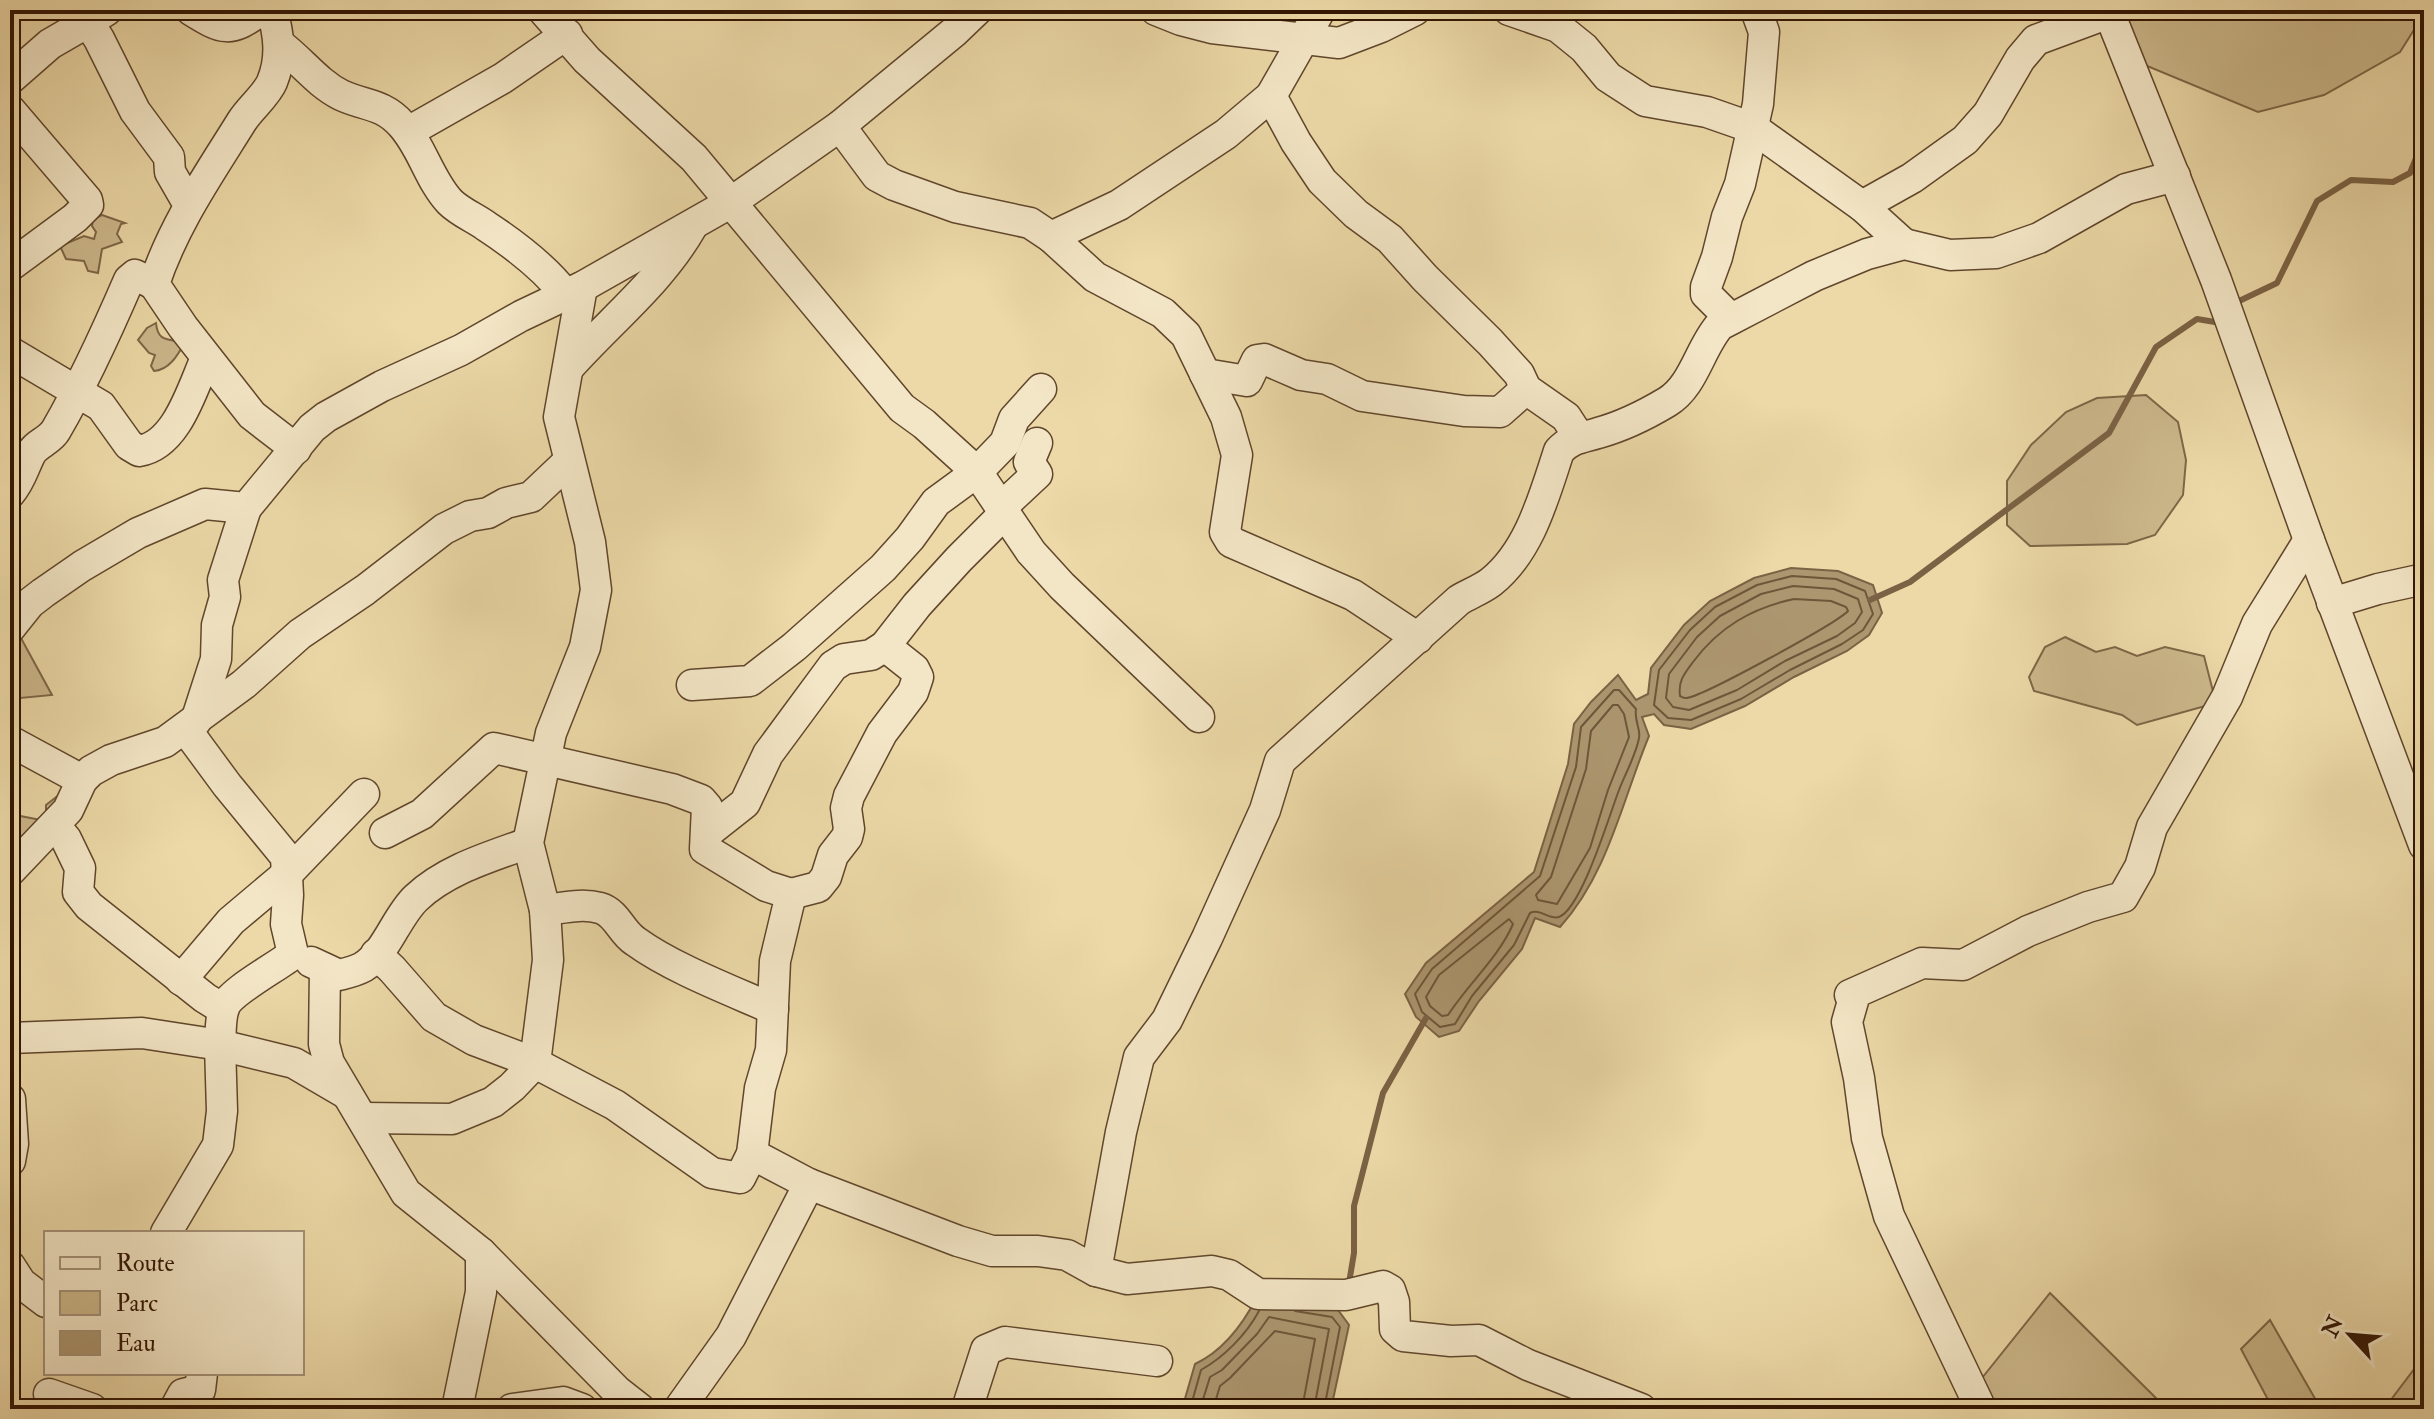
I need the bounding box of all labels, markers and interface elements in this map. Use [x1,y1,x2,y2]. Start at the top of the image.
legend [44,1231,304,1375]
text: Route [116,1248,175,1279]
text: Parc [116,1288,158,1319]
north arrow [2310,1295,2390,1375]
text: N [2316,1311,2350,1343]
text: Eau [116,1328,156,1359]

